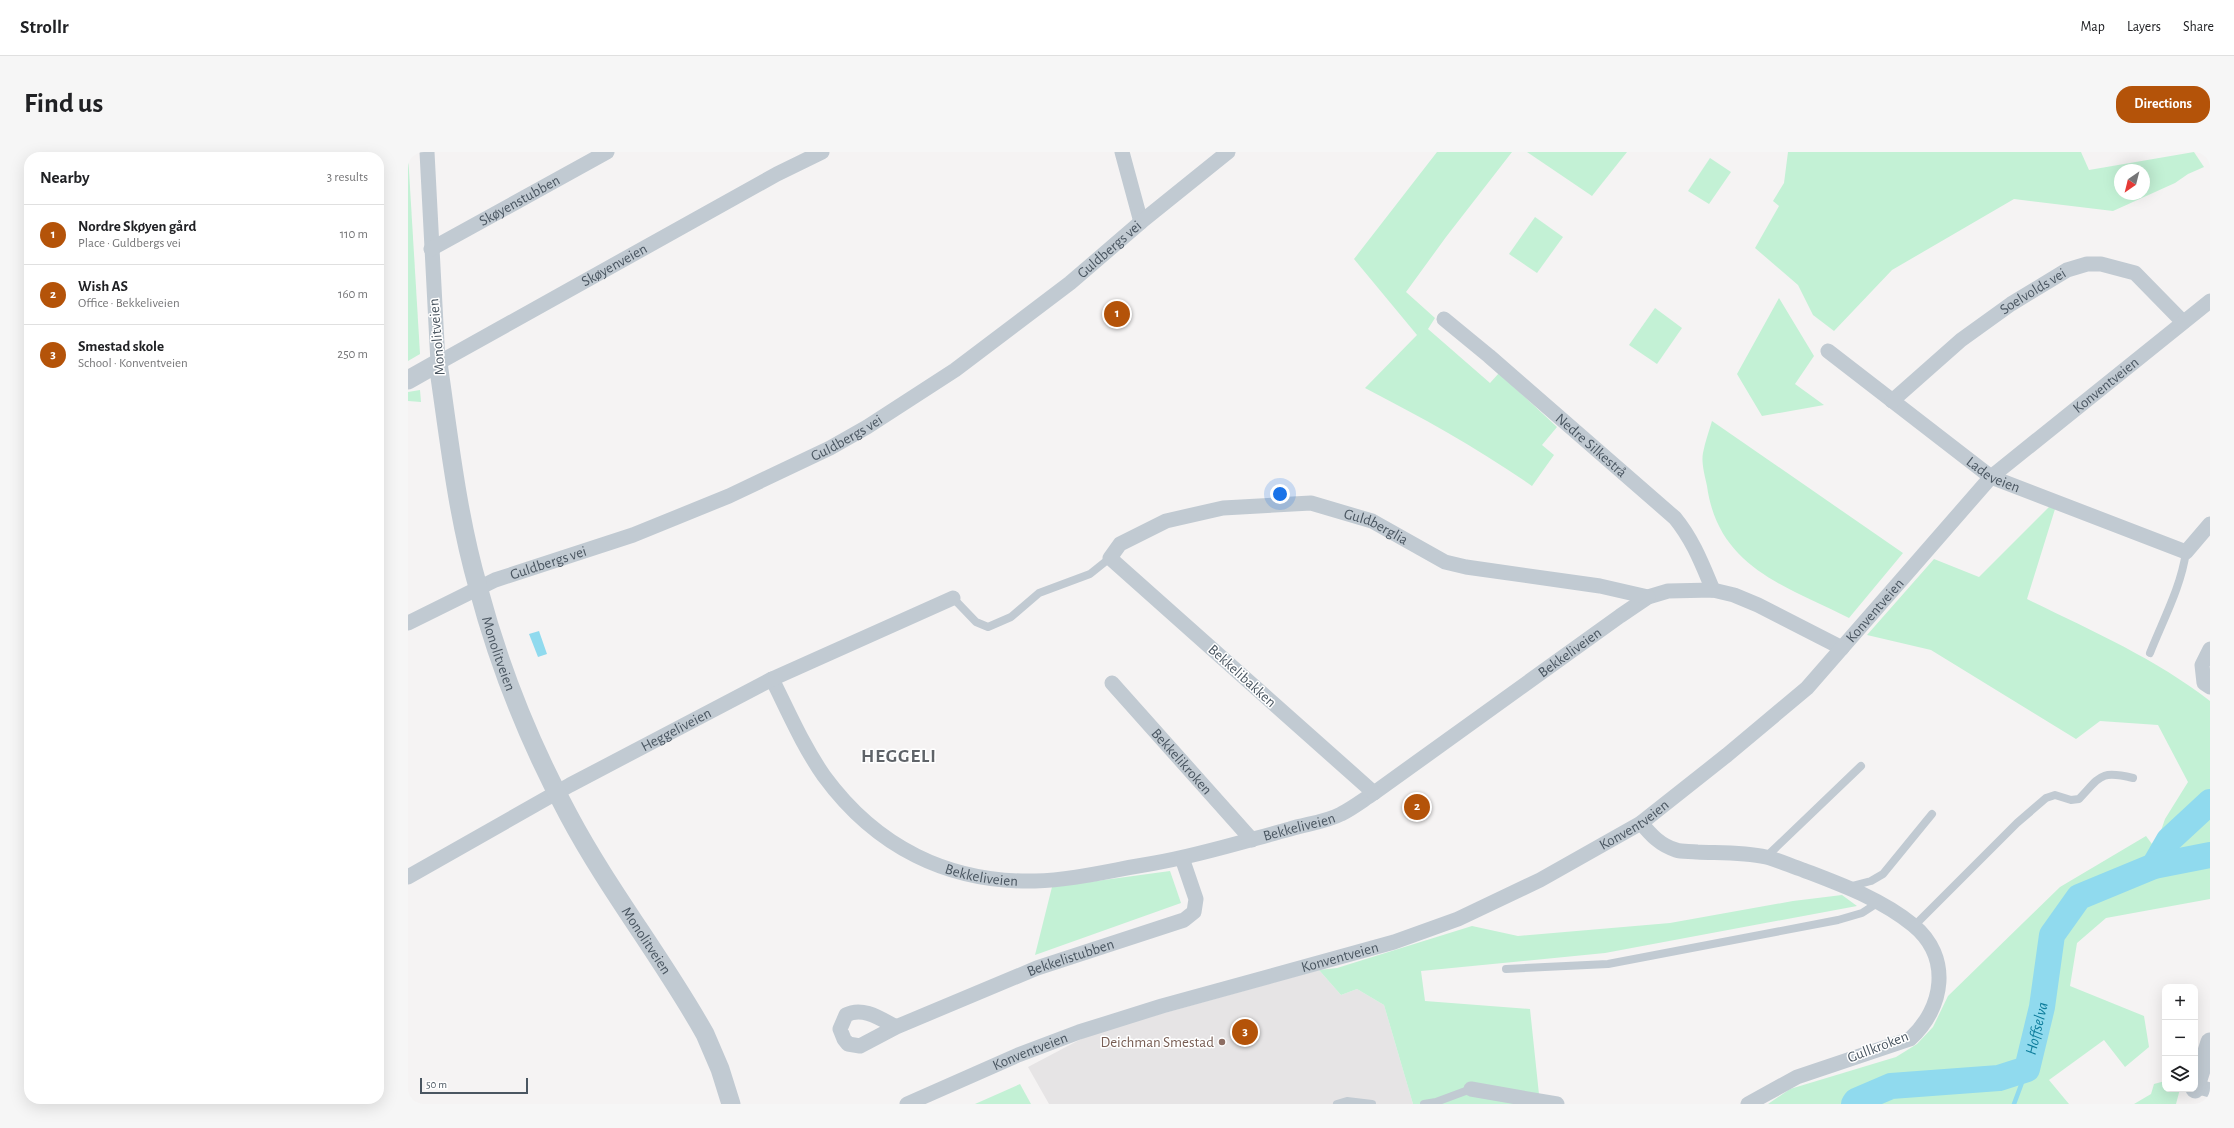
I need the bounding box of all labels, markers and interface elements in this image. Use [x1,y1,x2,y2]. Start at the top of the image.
text: Strollr [20,18,69,37]
text: Map [2080,20,2105,34]
text: Layers [2127,20,2161,34]
text: Share [2183,20,2214,34]
button: Directions [2116,86,2210,123]
text: Find us [24,90,103,118]
north arrow [2114,164,2150,200]
text: Nearby [40,169,90,186]
text: 3 results [327,171,368,184]
street label: Skøyenstubben [477,172,562,228]
street label: Guldbergs vei [1074,218,1144,281]
text: Nordre Skøyen gård [78,219,196,234]
text: 1 [51,228,55,241]
text: 110 m [340,228,368,241]
text: Place · Guldbergs vei [78,237,181,250]
street label: Skøyenveien [579,241,650,289]
street label: Soelvolds vei [1997,265,2068,317]
text: Wish AS [78,279,128,294]
text: 2 [50,288,56,301]
text: 160 m [338,288,368,301]
text: Office · Bekkeliveien [78,297,180,310]
street label: Monolitveien [426,298,448,376]
pin: 1 [1104,299,1130,329]
text: Smestad skole [78,339,164,354]
text: 3 [50,348,56,361]
text: 250 m [337,348,368,361]
street label: Konventveien [2070,354,2141,416]
text: School · Konventveien [78,357,188,370]
street label: Nedre Silkestrå [1553,410,1630,480]
street label: Guldbergs vei [808,412,885,464]
street label: Ladeveien [1964,454,2022,495]
your location [1270,484,1290,504]
street label: Guldberglia [1342,506,1411,547]
street label: Guldbergs vei [508,543,588,582]
street label: Konventveien [1843,575,1907,645]
street label: Monolitveien [479,615,518,693]
street label: Bekkeliveien [1535,625,1604,680]
street label: Bekkelibakken [1205,642,1279,710]
street label: Heggeliveien [638,705,714,754]
street label: Bekkelikroken [1149,725,1215,797]
district label: HEGGELI [861,747,937,766]
pin: 2 [1404,792,1430,822]
street label: Konventveien [1597,797,1671,852]
street label: Bekkeliveien [1261,810,1337,844]
street label: Bekkeliveien [943,861,1018,888]
street label: Monolitveien [619,904,674,977]
street label: Bekkelistubben [1025,936,1116,979]
street label: Konventveien [1300,939,1380,975]
map controls [2162,984,2198,1092]
button: + [2162,984,2198,1020]
water label: Hoffselva [2023,1001,2051,1057]
pin: 3 [1232,1017,1258,1047]
button: − [2162,1020,2198,1056]
street label: Konventveien [990,1029,1070,1073]
street label: Gullkroken [1845,1029,1911,1065]
place label: Deichman Smestad [1100,1035,1214,1050]
marker: Deichman Smestad [1217,1037,1227,1047]
button: layers [2162,1056,2198,1092]
scale bar [420,1076,528,1095]
text: 50 m [426,1079,447,1090]

